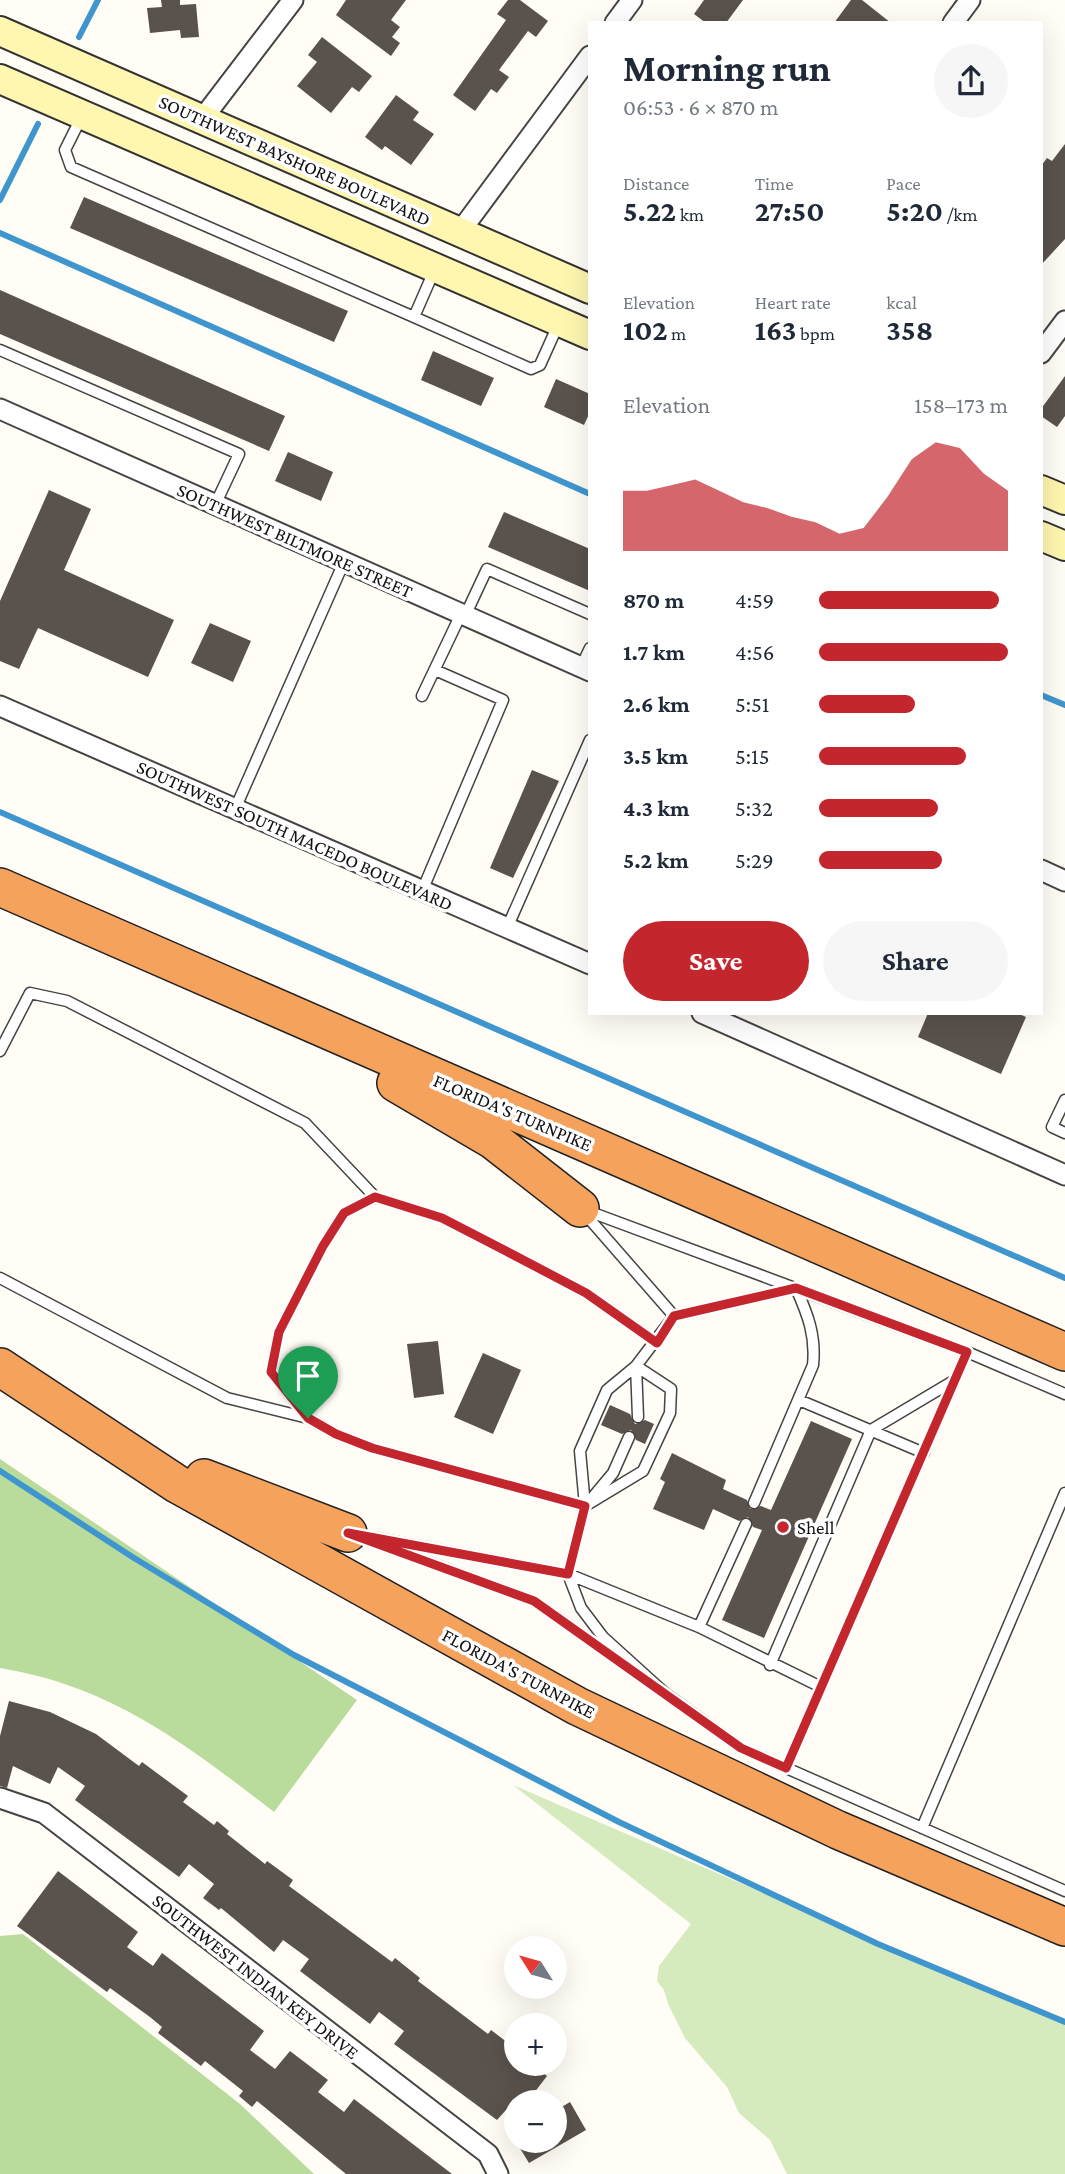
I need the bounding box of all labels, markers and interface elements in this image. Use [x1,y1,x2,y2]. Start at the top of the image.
button: share [934,44,1008,118]
text: Morning run [623,47,831,89]
street label: SOUTHWEST BAYSHORE BOULEVARD [156,91,434,230]
text: 06:53 · 6 × 870 m [623,94,778,120]
text: Distance [623,173,689,194]
text: Time [755,173,794,194]
text: Pace [886,173,921,194]
text: 5.22 [623,194,676,227]
text: 27:50 [755,194,824,227]
text: 5:20 [886,194,943,227]
text: km [676,204,704,225]
text: /km [943,204,978,225]
text: Elevation [623,292,695,313]
text: Heart rate [755,292,831,313]
text: kcal [886,292,917,313]
text: 102 [623,313,667,346]
text: 163 [755,313,796,346]
text: 358 [886,313,933,346]
text: m [667,323,686,344]
text: bpm [796,323,835,344]
text: Elevation [623,392,710,418]
text: 158–173 m [914,392,1008,418]
street label: SOUTHWEST BILTMORE STREET [174,479,416,602]
text: 870 m [623,587,684,613]
text: 4:59 [735,587,774,613]
text: 1.7 km [623,639,685,665]
text: 4:56 [735,639,775,665]
text: 2.6 km [623,691,690,717]
text: 5:51 [735,691,769,717]
text: 3.5 km [623,743,688,769]
text: 5:15 [735,743,770,769]
street label: SOUTHWEST SOUTH MACEDO BOULEVARD [134,756,456,915]
text: 4.3 km [623,795,689,821]
text: 5:32 [735,795,773,821]
text: 5.2 km [623,847,689,873]
text: 5:29 [735,847,774,873]
button: Save [623,921,809,1001]
button: Share [823,921,1008,1001]
street label: FLORIDA'S TURNPIKE [430,1070,595,1155]
pin [278,1346,338,1418]
icon: arrive [289,1357,327,1395]
place label: Shell [797,1517,834,1538]
marker: Shell [775,1519,791,1535]
street label: FLORIDA'S TURNPIKE [439,1624,599,1723]
street label: SOUTHWEST INDIAN KEY DRIVE [149,1890,363,2063]
north arrow [504,1936,567,1998]
map controls [504,1936,567,2153]
button: + [504,2013,567,2076]
button: − [504,2090,567,2153]

